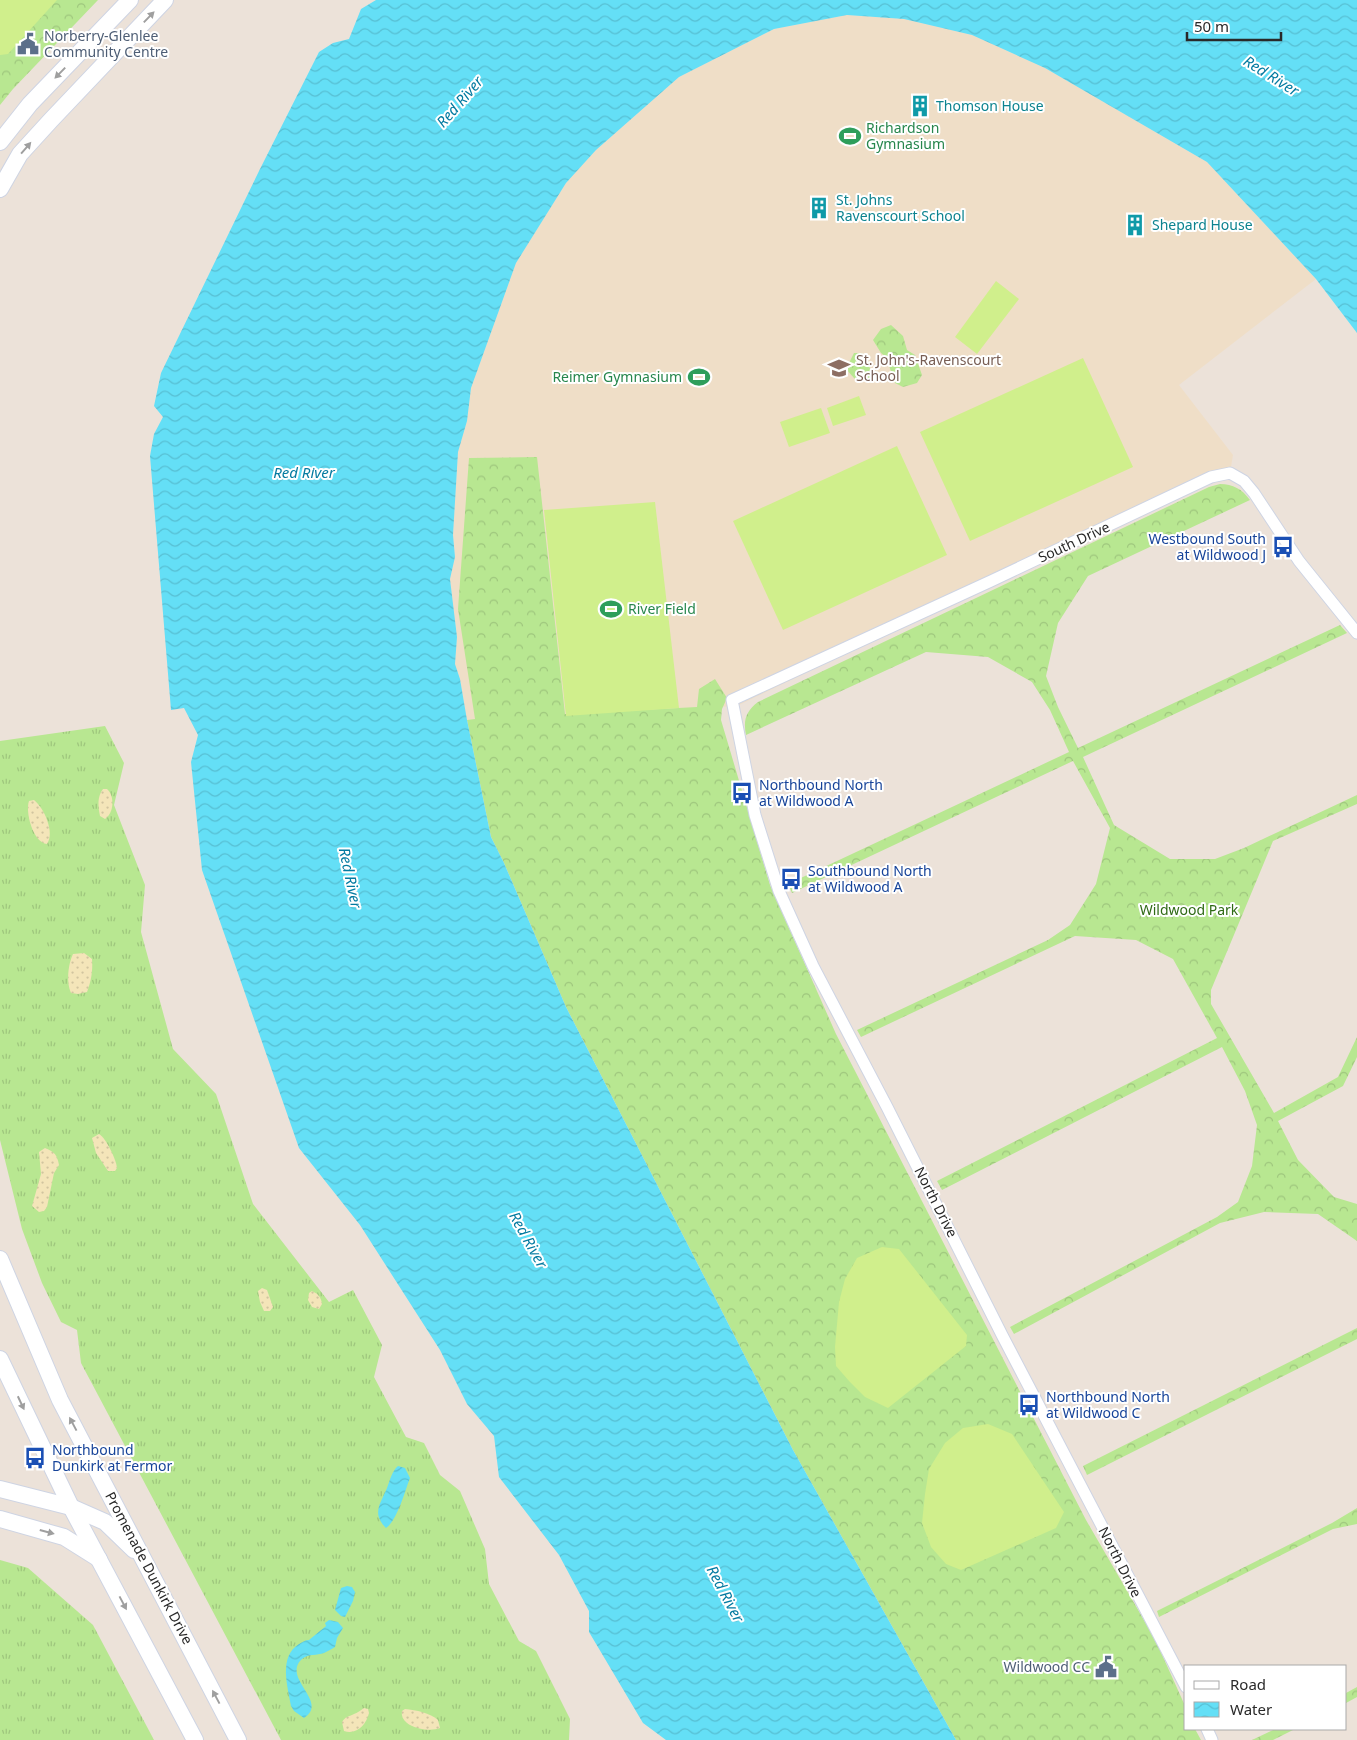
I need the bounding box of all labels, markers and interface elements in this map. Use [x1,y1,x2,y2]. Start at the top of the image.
scale bar [1187,10,1281,42]
one-way arrow [143,11,155,23]
text: 50 m [1194,16,1229,36]
place label: Norberry-Glenlee Community Centre [44,26,168,61]
public building icon: Norberry-Glenlee Community Centre [15,31,41,57]
water label: Red River [1240,50,1304,100]
one-way arrow [54,67,66,79]
water label: Red River [431,71,488,131]
building icon: Thomson House [907,93,933,119]
place label: Thomson House [936,96,1044,115]
place label: Richardson Gymnasium [866,118,945,153]
sports icon: Richardson Gymnasium [837,123,863,149]
one-way arrow [20,142,31,154]
place label: St. Johns Ravenscourt School [836,190,965,225]
building icon: St. Johns Ravenscourt School [806,195,832,221]
building icon: Shepard House [1122,212,1148,238]
place label: Shepard House [1152,215,1253,234]
place label: St. John's-Ravenscourt School [856,350,1001,385]
school or university icon: St. John's-Ravenscourt School [826,355,852,381]
sports icon: Reimer Gymnasium [686,364,712,390]
place label: Reimer Gymnasium [552,367,682,386]
water label: Red River [273,462,336,482]
street label: South Drive [1035,517,1113,566]
place label: Westbound South at Wildwood J [1148,529,1266,564]
bus stop icon: Westbound South at Wildwood J [1270,534,1296,560]
sports icon: River Field [598,596,624,622]
place label: River Field [628,599,696,618]
place label: Northbound North at Wildwood A [759,775,883,810]
bus stop icon: Northbound North at Wildwood A [729,780,755,806]
water label: Red River [335,846,367,911]
place label: Southbound North at Wildwood A [808,861,932,896]
bus stop icon: Southbound North at Wildwood A [778,866,804,892]
park label: Wildwood Park [1140,900,1239,919]
street label: North Drive [911,1163,962,1240]
water label: Red River [505,1208,553,1272]
place label: Northbound North at Wildwood C [1046,1387,1170,1422]
bus stop icon: Northbound North at Wildwood C [1016,1392,1042,1418]
one-way arrow [17,1395,25,1410]
one-way arrow [68,1417,77,1431]
place label: Northbound Dunkirk at Fermor [52,1440,173,1475]
bus stop icon: Northbound Dunkirk at Fermor [22,1445,48,1471]
street label: Promenade Dunkirk Drive [101,1488,198,1647]
street label: North Drive [1095,1523,1146,1600]
one-way arrow [40,1528,55,1536]
water label: Red River [703,1562,750,1626]
one-way arrow [119,1596,127,1610]
public building icon: Wildwood CC [1093,1654,1119,1680]
place label: Wildwood CC [1004,1657,1090,1676]
legend [1184,1665,1347,1730]
text: Road [1230,1674,1266,1694]
one-way arrow [212,1690,220,1704]
text: Water [1230,1699,1272,1719]

